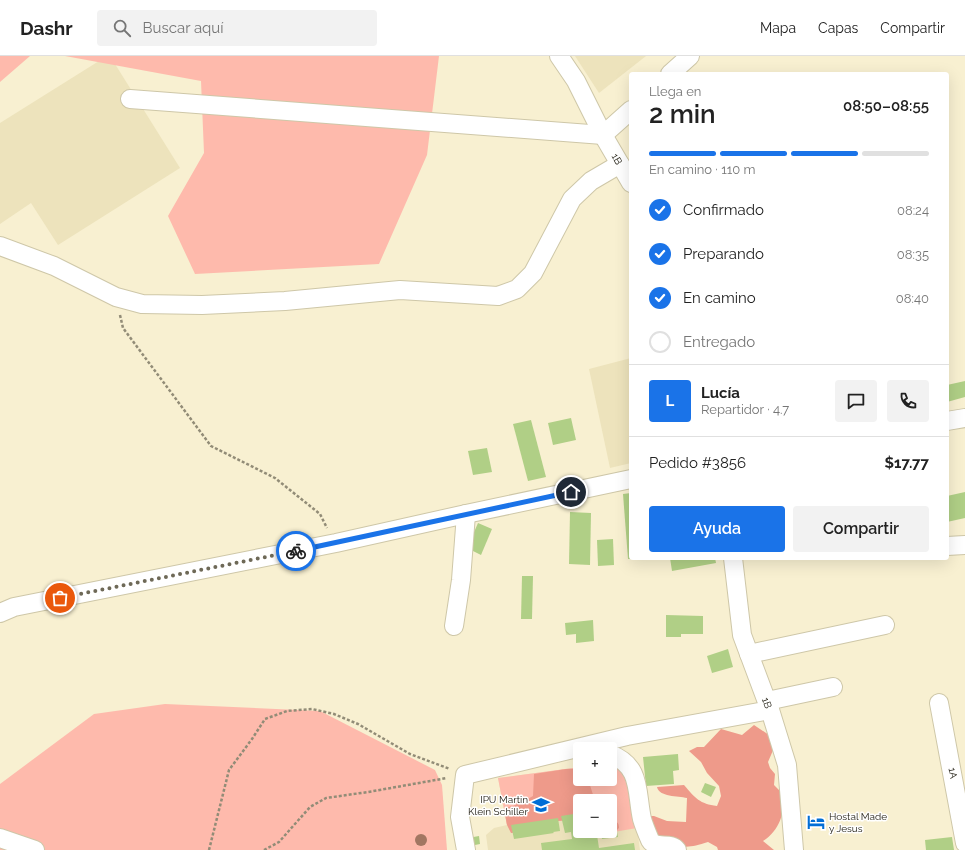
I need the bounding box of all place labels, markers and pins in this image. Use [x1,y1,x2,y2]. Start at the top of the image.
pin [554,475,588,509]
pin [43,581,77,615]
place label: IPU Martin Klein Schiller [468,794,528,817]
school or university icon: IPU Martin Klein Schiller [531,795,551,815]
place label: Hostal Made y Jesus [829,811,887,834]
hotel icon: Hostal Made y Jesus [806,812,826,832]

